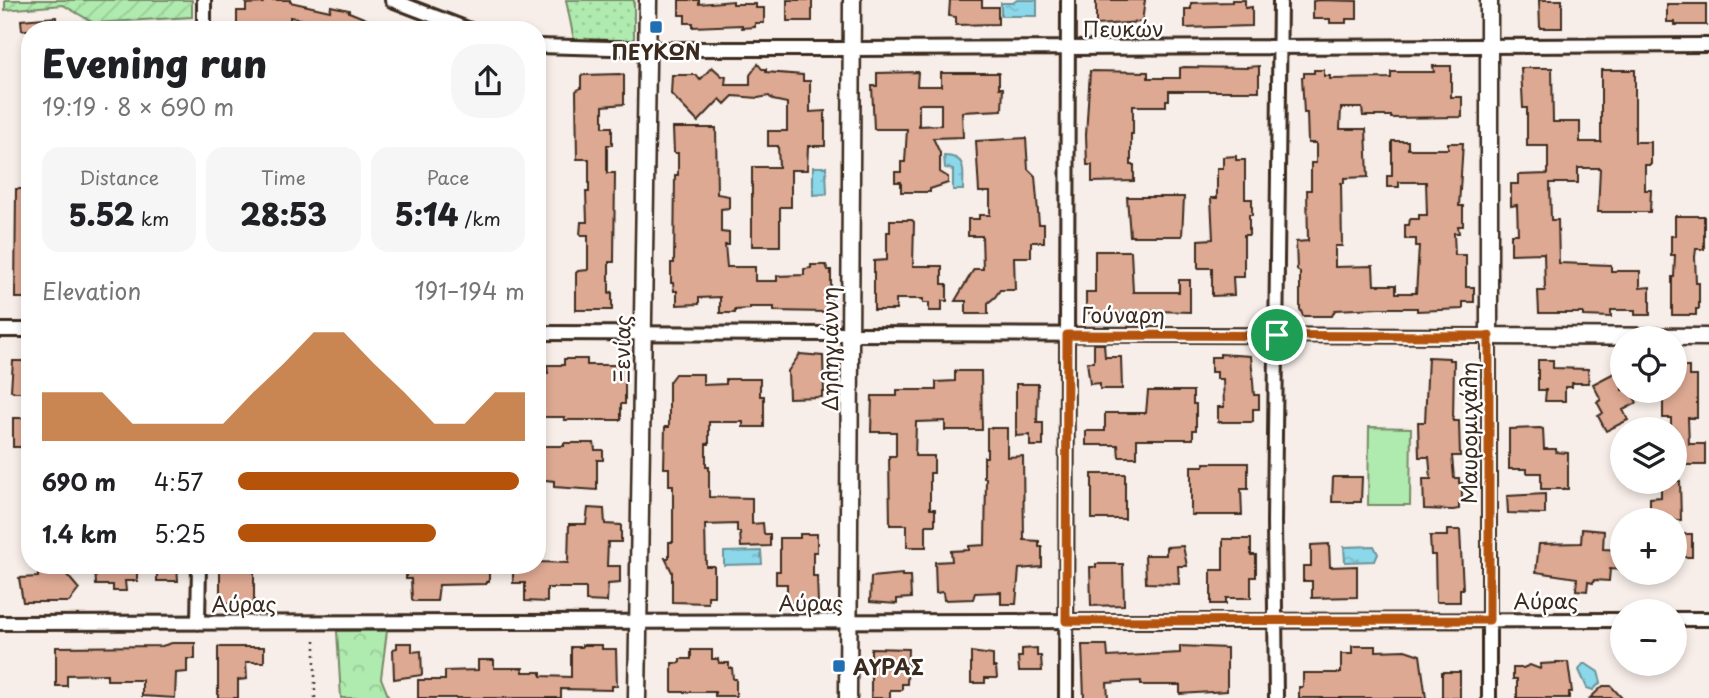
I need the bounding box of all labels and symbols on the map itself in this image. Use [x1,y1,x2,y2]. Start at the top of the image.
street label: Πευκών [1082,12,1164,44]
marker: ΠΕΥΚΩΝ [648,19,664,35]
place label: ΠΕΥΚΩΝ [612,35,700,67]
street label: Δηληγιάννη [813,287,845,411]
street label: Γούναρη [1081,298,1165,330]
pin [1247,305,1307,365]
street label: Ξενίας [604,315,638,383]
street label: Μαυρομιχάλη [1452,362,1484,504]
street label: Αύρας [1514,584,1579,616]
street label: Αύρας [779,586,844,618]
street label: Αύρας [212,587,277,619]
place label: ΑΥΡΑΣ [853,650,924,682]
marker: ΑΥΡΑΣ [831,658,847,674]

